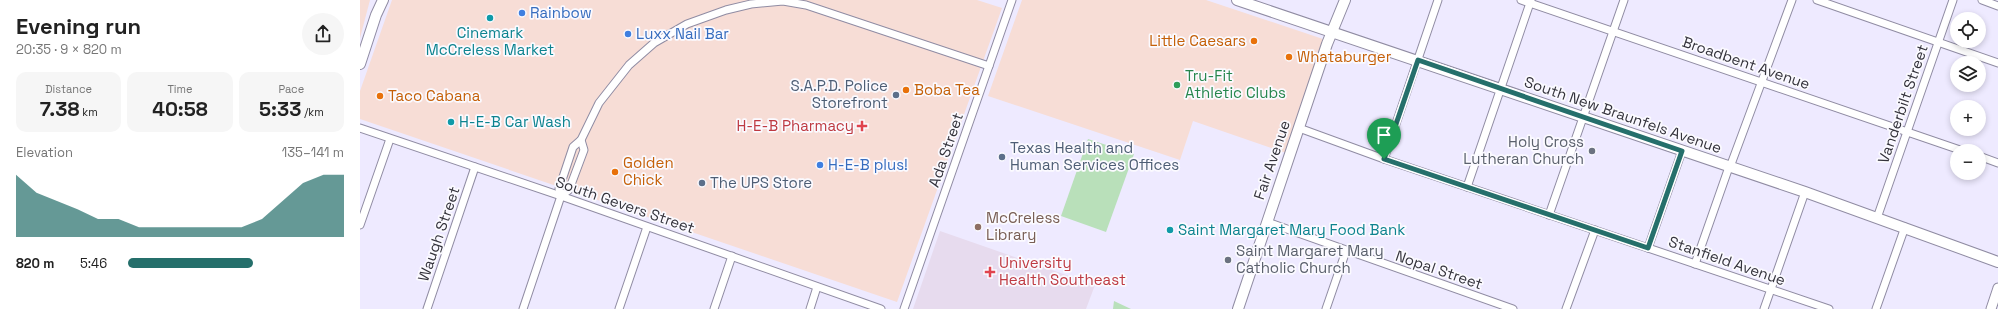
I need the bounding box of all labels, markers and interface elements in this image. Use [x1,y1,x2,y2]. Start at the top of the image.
place label: Rainbow [530,3,592,22]
marker: Rainbow [517,8,527,18]
text: Evening run [16,12,141,40]
map controls [1950,12,1986,180]
button: locate [1950,12,1986,48]
button: share [302,13,344,55]
marker: Cinemark McCreless Market [485,13,495,23]
place label: Cinemark McCreless Market [426,23,554,59]
place label: Luxx Nail Bar [636,24,729,43]
marker: Luxx Nail Bar [623,29,633,39]
place label: Little Caesars [1149,31,1246,50]
street label: Broadbent Avenue [1680,32,1813,93]
marker: Little Caesars [1249,36,1259,46]
text: 20:35 · 9 × 820 m [16,41,122,58]
street label: Vanderbilt Street [1873,42,1932,166]
place label: Whataburger [1297,47,1392,66]
marker: Whataburger [1284,52,1294,62]
button: layers [1950,56,1986,92]
place label: Tru-Fit Athletic Clubs [1185,66,1286,102]
street label: South New Braunfels Avenue [1522,72,1724,157]
place label: S.A.P.D. Police Storefront [791,76,888,112]
place label: Boba Tea [914,80,980,99]
marker: Tru-Fit Athletic Clubs [1172,80,1182,90]
text: Distance [45,82,92,96]
text: Time [167,82,193,96]
text: Pace [278,82,304,96]
marker: Boba Tea [901,85,911,95]
place label: Taco Cabana [388,86,481,105]
marker: S.A.P.D. Police Storefront [891,90,901,100]
marker: Taco Cabana [375,91,385,101]
text: 7.38 [40,96,79,122]
text: 40:58 [152,96,208,122]
text: 5:33 [259,96,301,122]
button: + [1950,100,1986,136]
text: km [79,105,98,119]
text: /km [301,105,324,119]
street label: Ada Street [924,110,967,190]
place label: H-E-B Car Wash [459,112,571,131]
place label: H-E-B Pharmacy [736,116,854,135]
marker: H-E-B Car Wash [446,117,456,127]
street label: Fair Avenue [1249,118,1294,202]
pin [1367,118,1401,159]
marker: H-E-B Pharmacy [857,121,867,131]
icon: arrive [1373,124,1395,146]
place label: Holy Cross Lutheran Church [1463,132,1584,168]
place label: Texas Health and Human Services Offices [1010,138,1179,174]
text: Elevation [16,144,73,161]
text: 135–141 m [282,144,344,161]
button: − [1950,144,1986,180]
marker: Holy Cross Lutheran Church [1587,146,1597,156]
marker: Texas Health and Human Services Offices [997,152,1007,162]
place label: Golden Chick [623,153,674,189]
place label: H-E-B plus! [828,155,908,174]
marker: H-E-B plus! [815,160,825,170]
marker: Golden Chick [610,167,620,177]
street label: South Gevers Street [553,172,697,237]
place label: The UPS Store [710,173,812,192]
marker: The UPS Store [697,178,707,188]
street label: Waugh Street [413,184,464,284]
place label: McCreless Library [986,208,1060,244]
place label: Saint Margaret Mary Food Bank [1178,220,1405,239]
marker: McCreless Library [973,222,983,232]
marker: Saint Margaret Mary Food Bank [1165,225,1175,235]
street label: Stanfield Avenue [1666,232,1788,289]
place label: Saint Margaret Mary Catholic Church [1236,241,1384,277]
street label: Nopal Street [1393,246,1485,293]
place label: University Health Southeast [999,253,1126,289]
text: 820 m [16,255,54,272]
text: 5:46 [80,255,107,272]
marker: Saint Margaret Mary Catholic Church [1223,255,1233,265]
marker: University Health Southeast [984,266,996,278]

